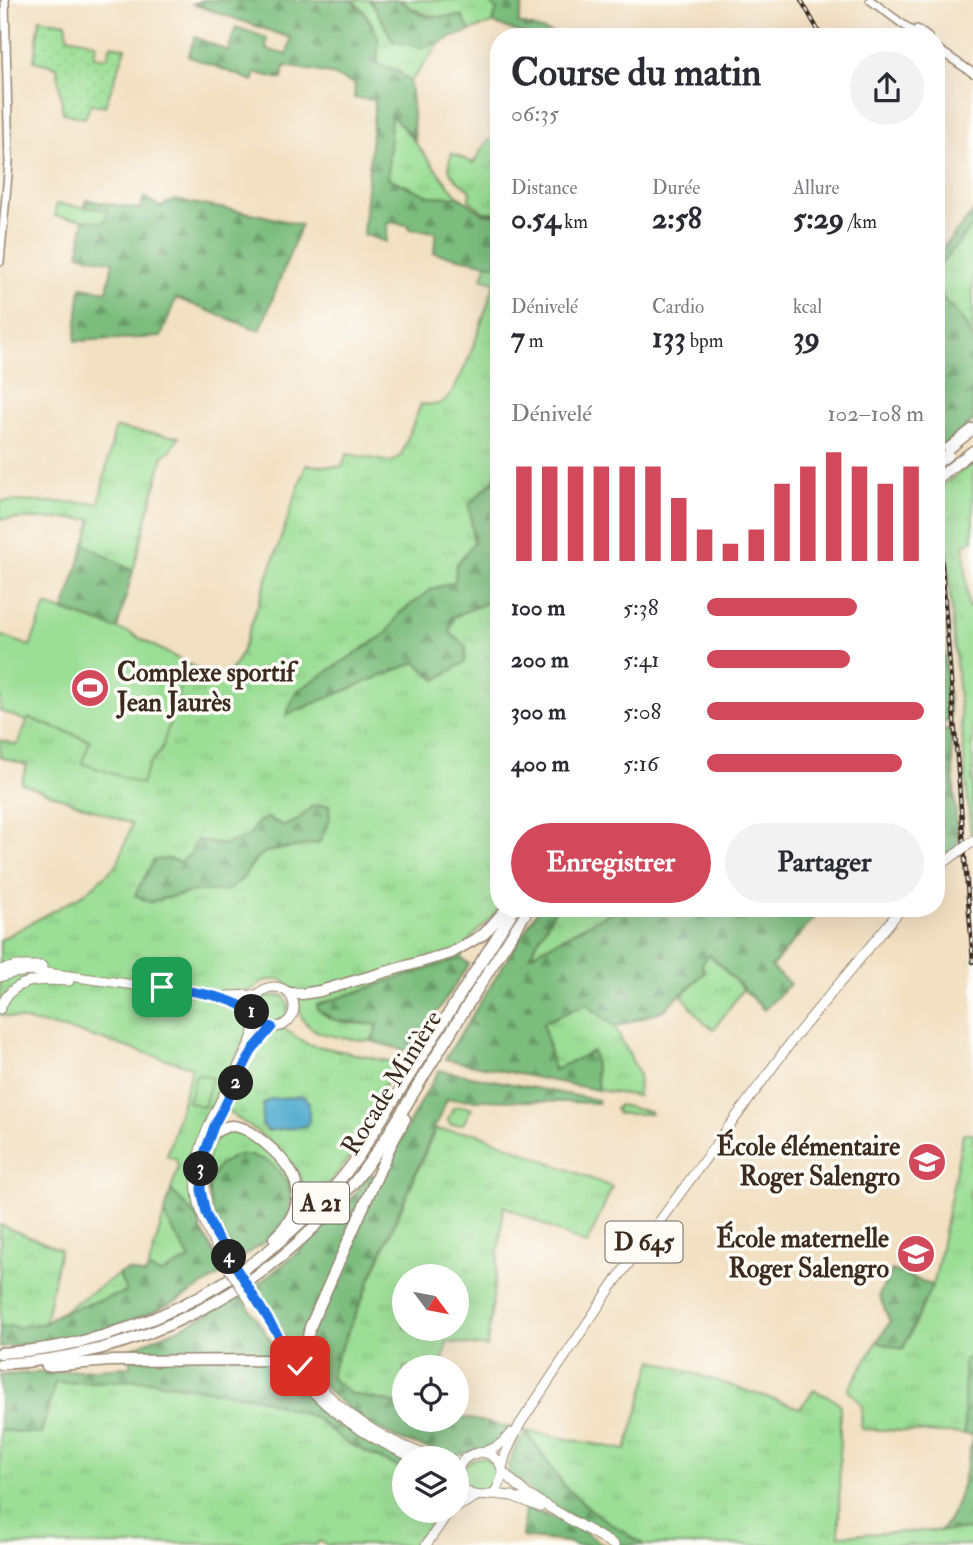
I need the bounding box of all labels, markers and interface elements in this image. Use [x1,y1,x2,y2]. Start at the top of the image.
text: Course du matin [511,49,761,97]
button: share [850,51,924,125]
text: 06:35 [511,99,559,128]
text: Distance [511,176,577,200]
text: Durée [652,176,700,200]
text: Allure [793,176,840,200]
text: 0.54 [511,200,560,237]
text: 2:58 [652,200,702,237]
text: 5:29 [793,200,844,237]
text: km [560,210,588,234]
text: /km [844,210,877,234]
text: Dénivelé [511,295,578,319]
text: Cardio [652,295,704,319]
text: kcal [793,295,822,319]
text: 7 [511,319,525,356]
text: 133 [652,319,686,356]
text: 39 [793,319,820,356]
text: m [525,329,544,353]
text: bpm [686,329,723,353]
text: Dénivelé [511,399,592,428]
text: 102–108 m [827,399,924,428]
text: 100 m [511,593,565,622]
text: 5:38 [623,593,658,622]
text: 200 m [511,645,569,674]
text: 5:41 [623,645,659,674]
place label: Complexe sportif Jean Jaurès [115,657,299,719]
sports icon: Complexe sportif Jean Jaurès [69,667,111,709]
text: 300 m [511,697,566,726]
text: 5:08 [623,697,661,726]
text: 400 m [511,749,570,778]
text: 5:16 [623,749,659,778]
button: Enregistrer [511,823,711,903]
button: Partager [725,823,924,903]
pin [132,957,192,1017]
icon: arrive [143,968,181,1006]
pin: 1 [234,995,270,1030]
text: 1 [248,999,255,1023]
street label: Rocade Minière [335,1005,449,1161]
pin: 2 [218,1066,254,1100]
text: 2 [231,1070,240,1094]
place label: École élémentaire Roger Salengro [717,1128,900,1194]
school or university icon: École élémentaire Roger Salengro [906,1141,948,1183]
pin: 3 [184,1152,218,1186]
text: 3 [197,1156,204,1180]
road number: A 21 [293,1182,349,1224]
place label: École maternelle Roger Salengro [716,1220,889,1286]
road number: D 645 [606,1222,682,1262]
school or university icon: École maternelle Roger Salengro [895,1233,937,1275]
pin: 4 [212,1240,246,1274]
text: 4 [223,1244,234,1268]
north arrow [392,1264,469,1340]
map controls [392,1264,469,1523]
pin [270,1336,330,1396]
icon: check [281,1347,319,1385]
button: locate [392,1355,469,1432]
button: layers [392,1446,469,1523]

